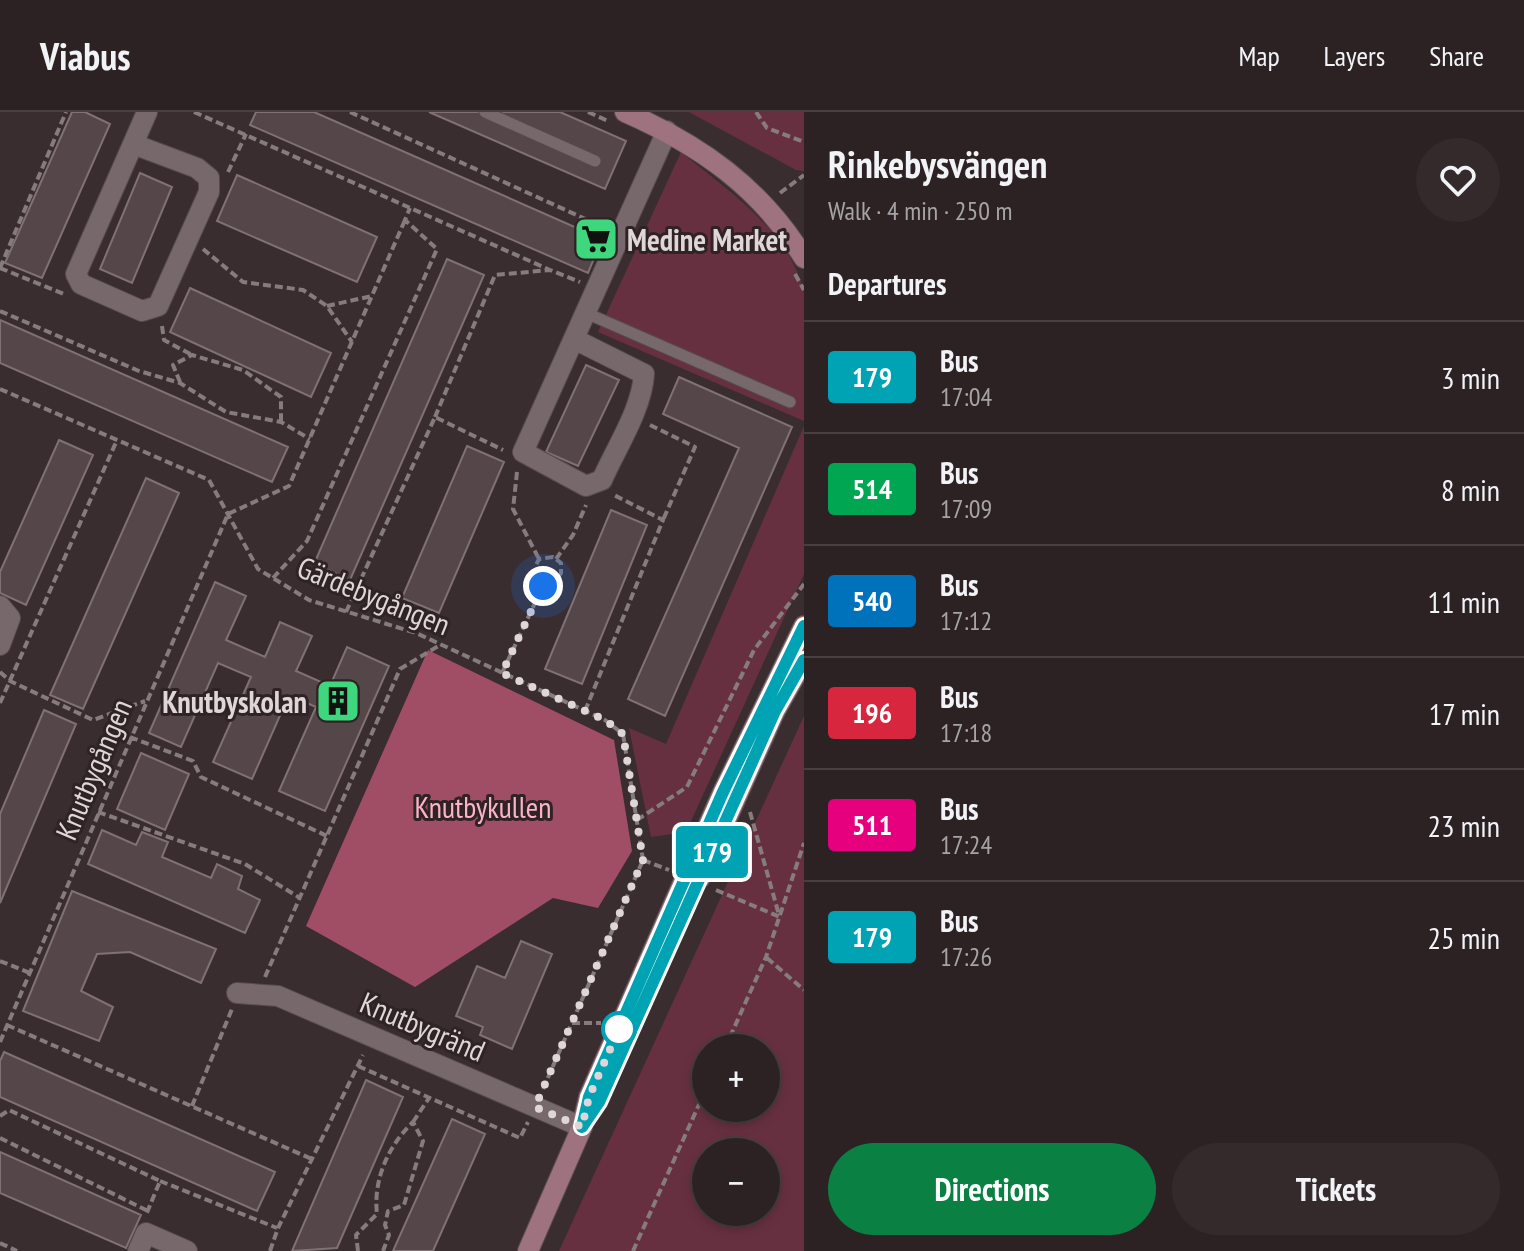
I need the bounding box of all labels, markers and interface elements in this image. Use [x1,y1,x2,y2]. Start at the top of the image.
text: Viabus [40,31,130,80]
text: Map [1238,37,1280,74]
text: Layers [1324,37,1385,74]
text: Share [1429,37,1484,74]
button: heart [1416,138,1500,222]
text: Rinkebysvängen [828,139,1047,188]
text: Walk · 4 min · 250 m [828,194,1012,227]
supermarket icon: Medine Market [572,215,620,263]
place label: Medine Market [627,220,787,259]
text: Departures [828,264,946,303]
text: Bus [940,341,979,380]
text: 179 [852,358,892,395]
text: 3 min [1441,358,1500,397]
text: 17:04 [940,380,992,413]
text: Bus [940,453,979,492]
text: 514 [852,470,892,507]
text: 8 min [1441,470,1500,509]
text: 17:09 [940,492,992,525]
street label: Gärdebygången [292,547,456,643]
text: Bus [940,565,979,604]
your location [523,566,563,606]
text: 540 [852,582,892,619]
text: 11 min [1427,582,1500,621]
text: 17:12 [940,604,992,637]
building icon: Knutbyskolan [314,677,362,725]
text: Bus [940,677,979,716]
place label: Knutbyskolan [162,682,307,721]
street label: Knutbygången [46,693,140,845]
text: 196 [852,694,892,731]
text: 17 min [1429,694,1500,733]
text: 17:18 [940,716,992,749]
park label: Knutbykullen [415,787,551,826]
text: Bus [940,789,979,828]
text: 511 [852,806,892,843]
text: 23 min [1427,806,1500,845]
line badge: 179 [666,826,758,878]
text: 17:24 [940,828,992,861]
text: 179 [692,833,732,870]
text: Bus [940,901,979,940]
text: 179 [852,918,892,955]
text: 25 min [1427,918,1500,957]
text: 17:26 [940,940,992,973]
street label: Knutbygränd [355,982,491,1070]
unlabelled marker [602,1012,636,1046]
map controls [692,1034,780,1226]
button: + [692,1034,780,1122]
button: − [692,1138,780,1226]
button: Directions [828,1143,1156,1235]
button: Tickets [1172,1143,1500,1235]

